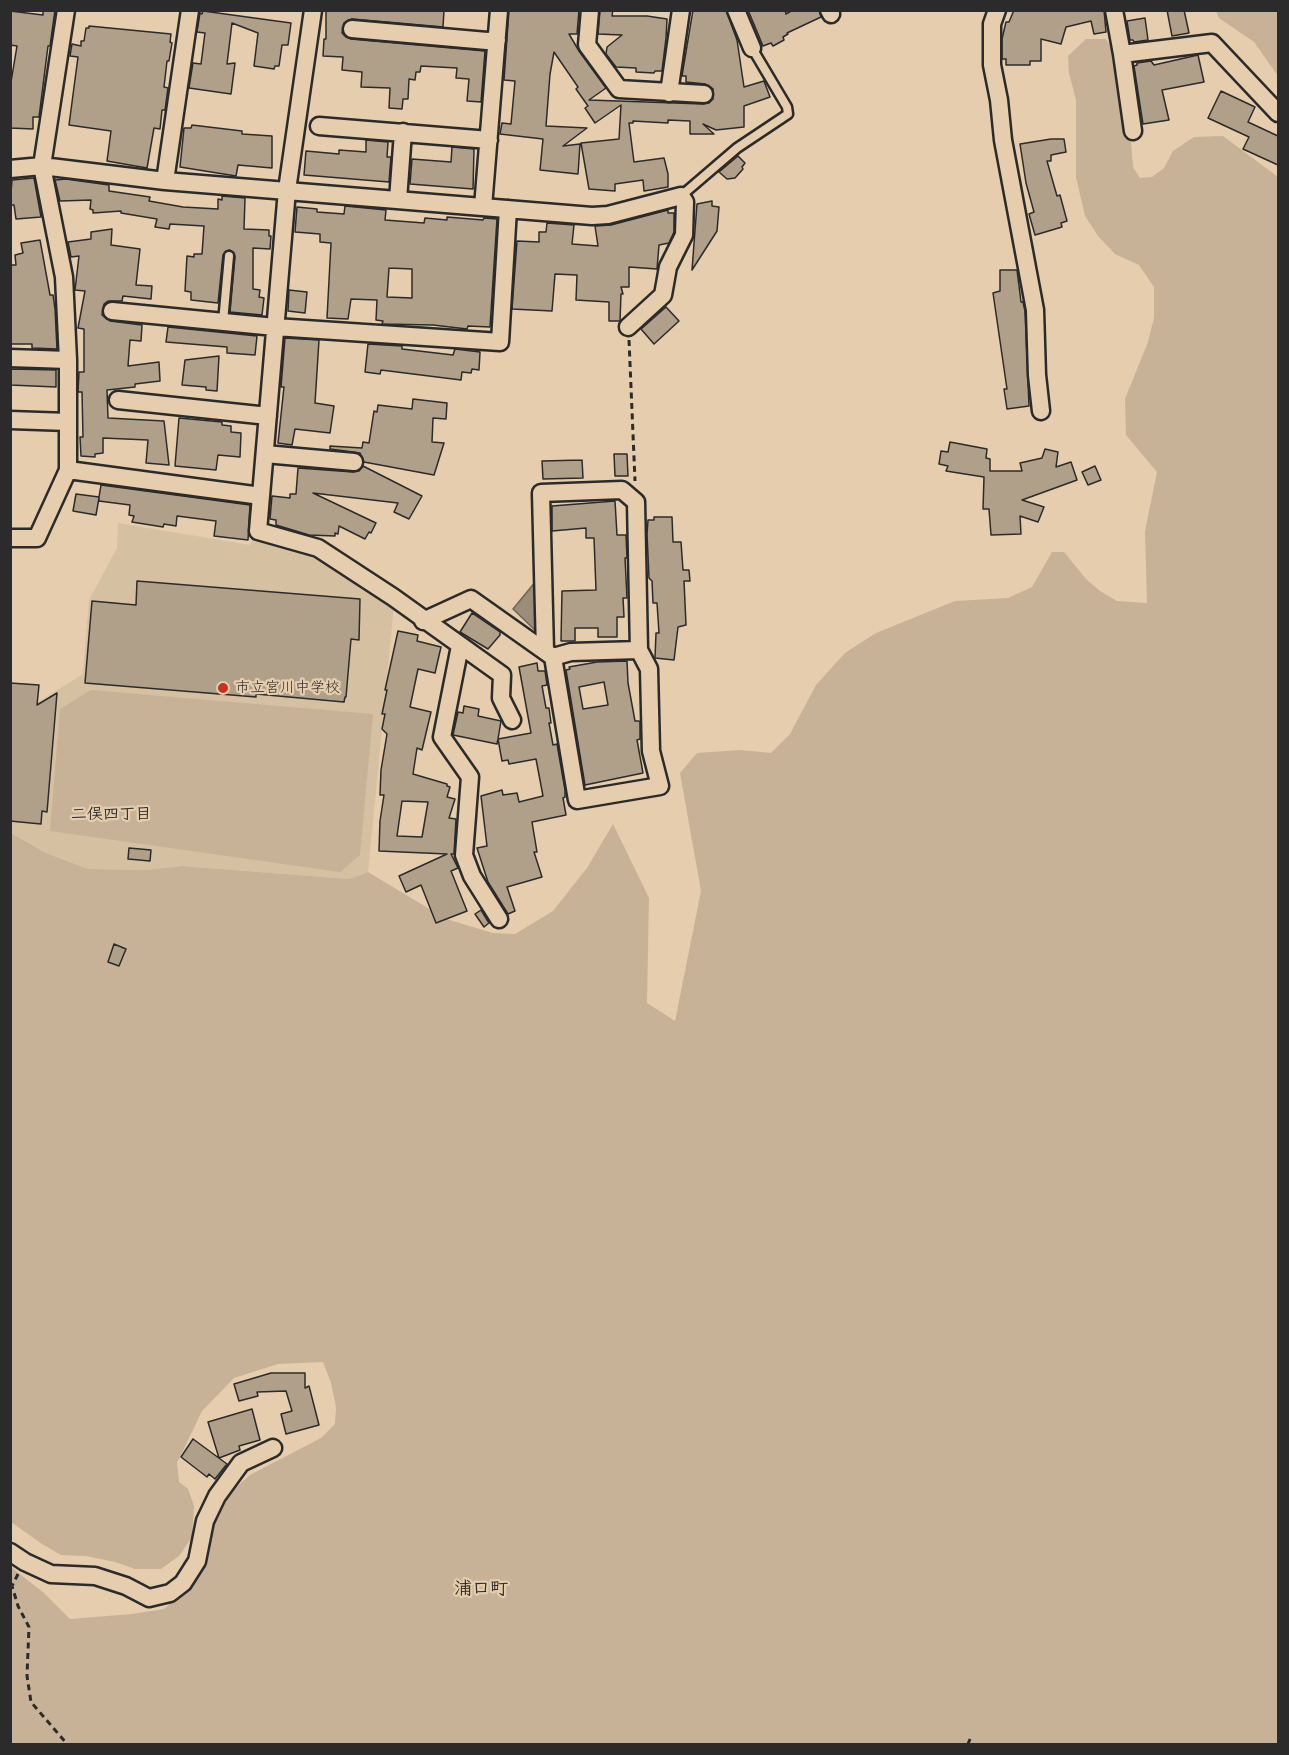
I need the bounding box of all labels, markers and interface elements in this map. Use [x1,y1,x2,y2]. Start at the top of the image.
place label: 市立宮川中学校 [235,679,340,697]
marker: 市立宮川中学校 [216,681,230,695]
district label: 二俣四丁目 [71,805,151,825]
district label: 浦口町 [454,1578,508,1600]

